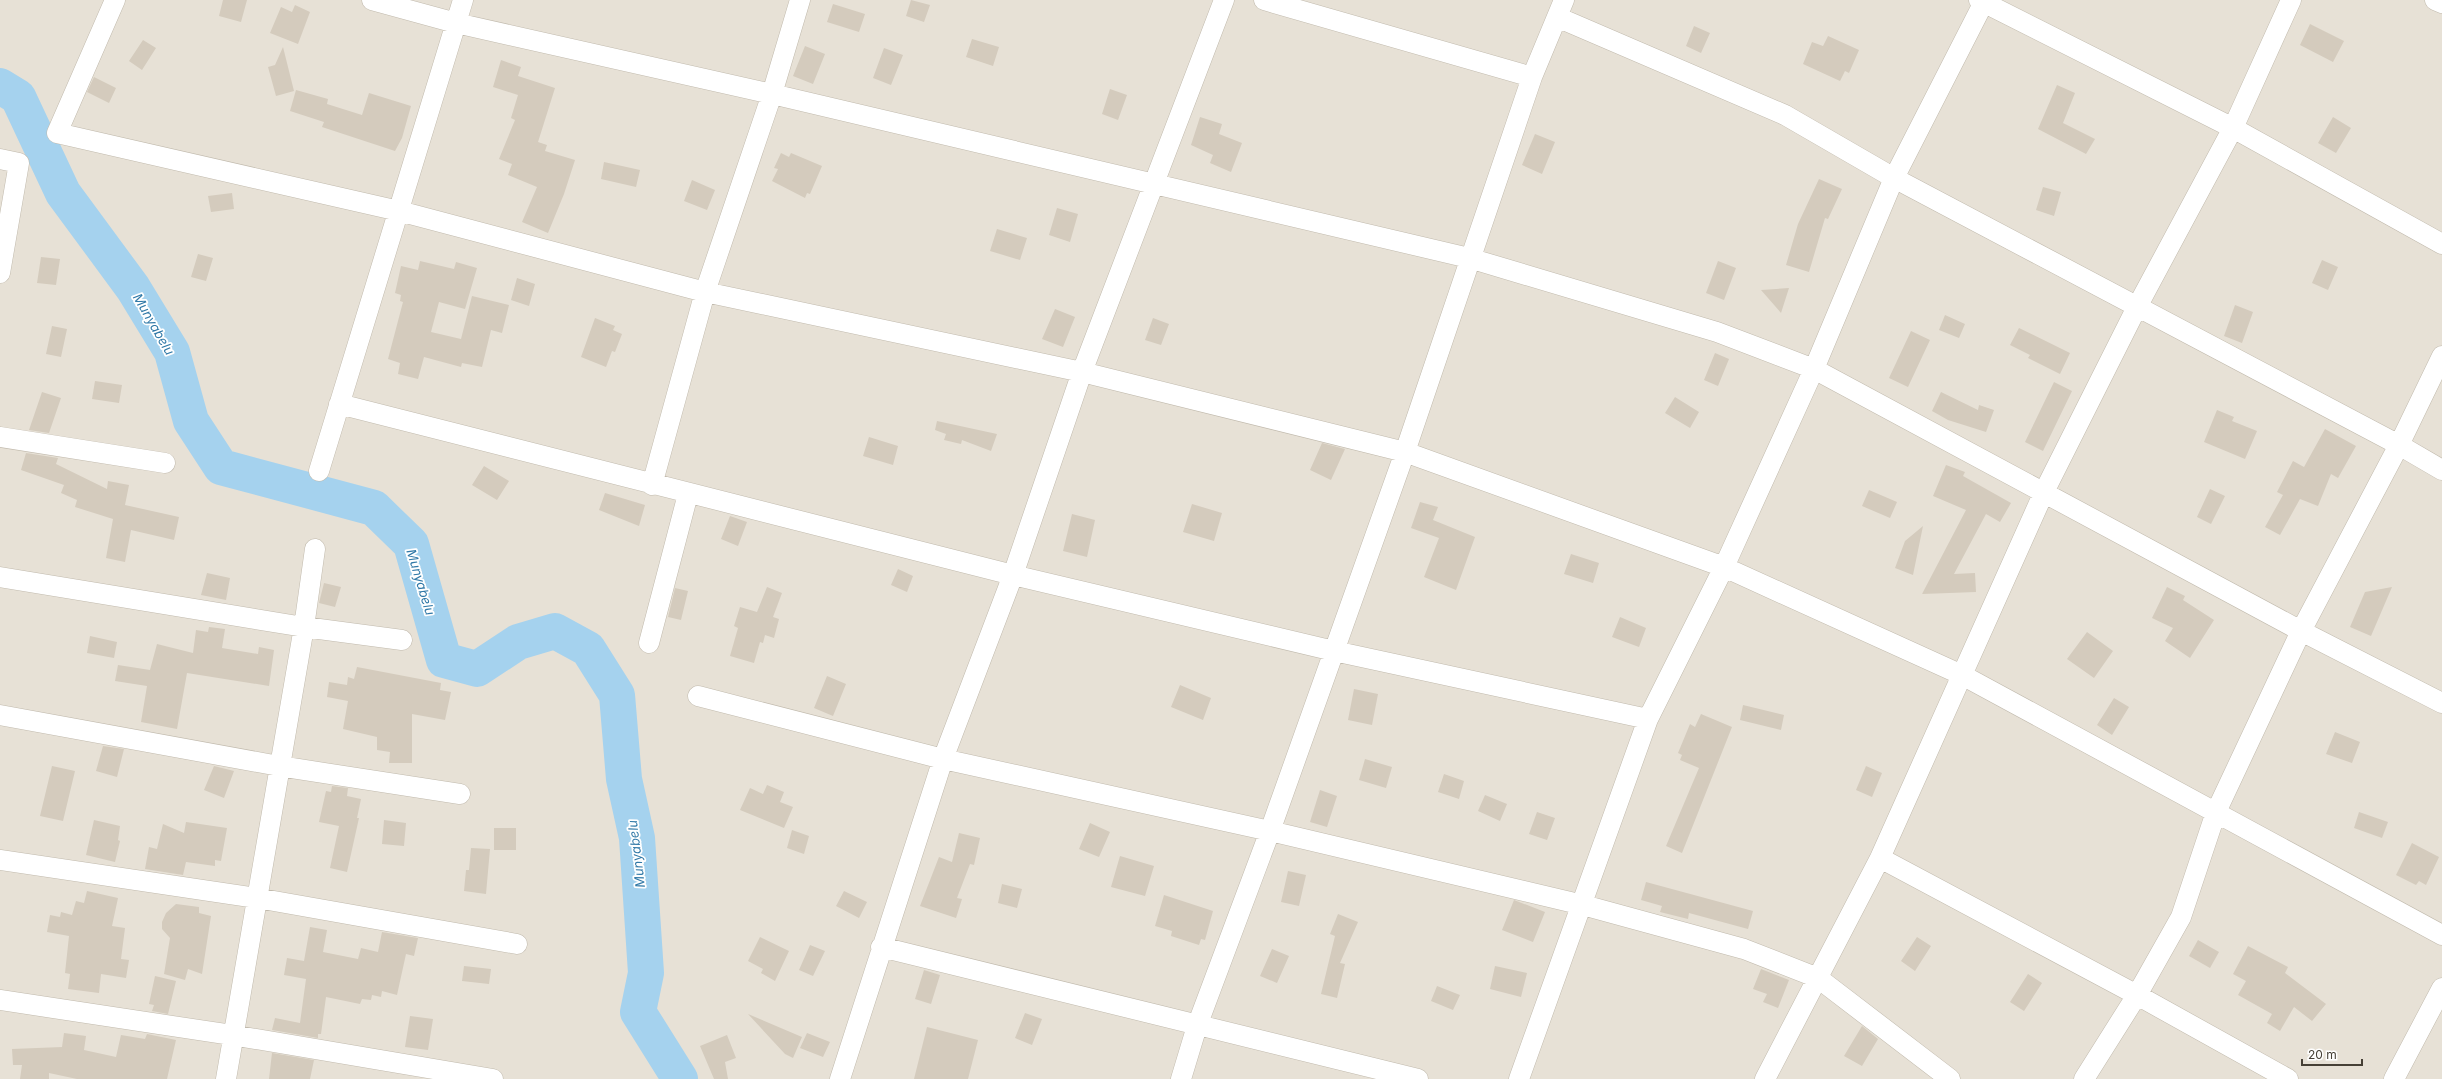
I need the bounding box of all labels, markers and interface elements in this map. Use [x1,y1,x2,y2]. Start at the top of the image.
water label: Munyabelu [130,290,178,358]
water label: Munyabelu [403,547,439,617]
water label: Munyabelu [624,819,648,889]
scale bar [2302,1041,2362,1067]
text: 20 m [2308,1047,2337,1062]

